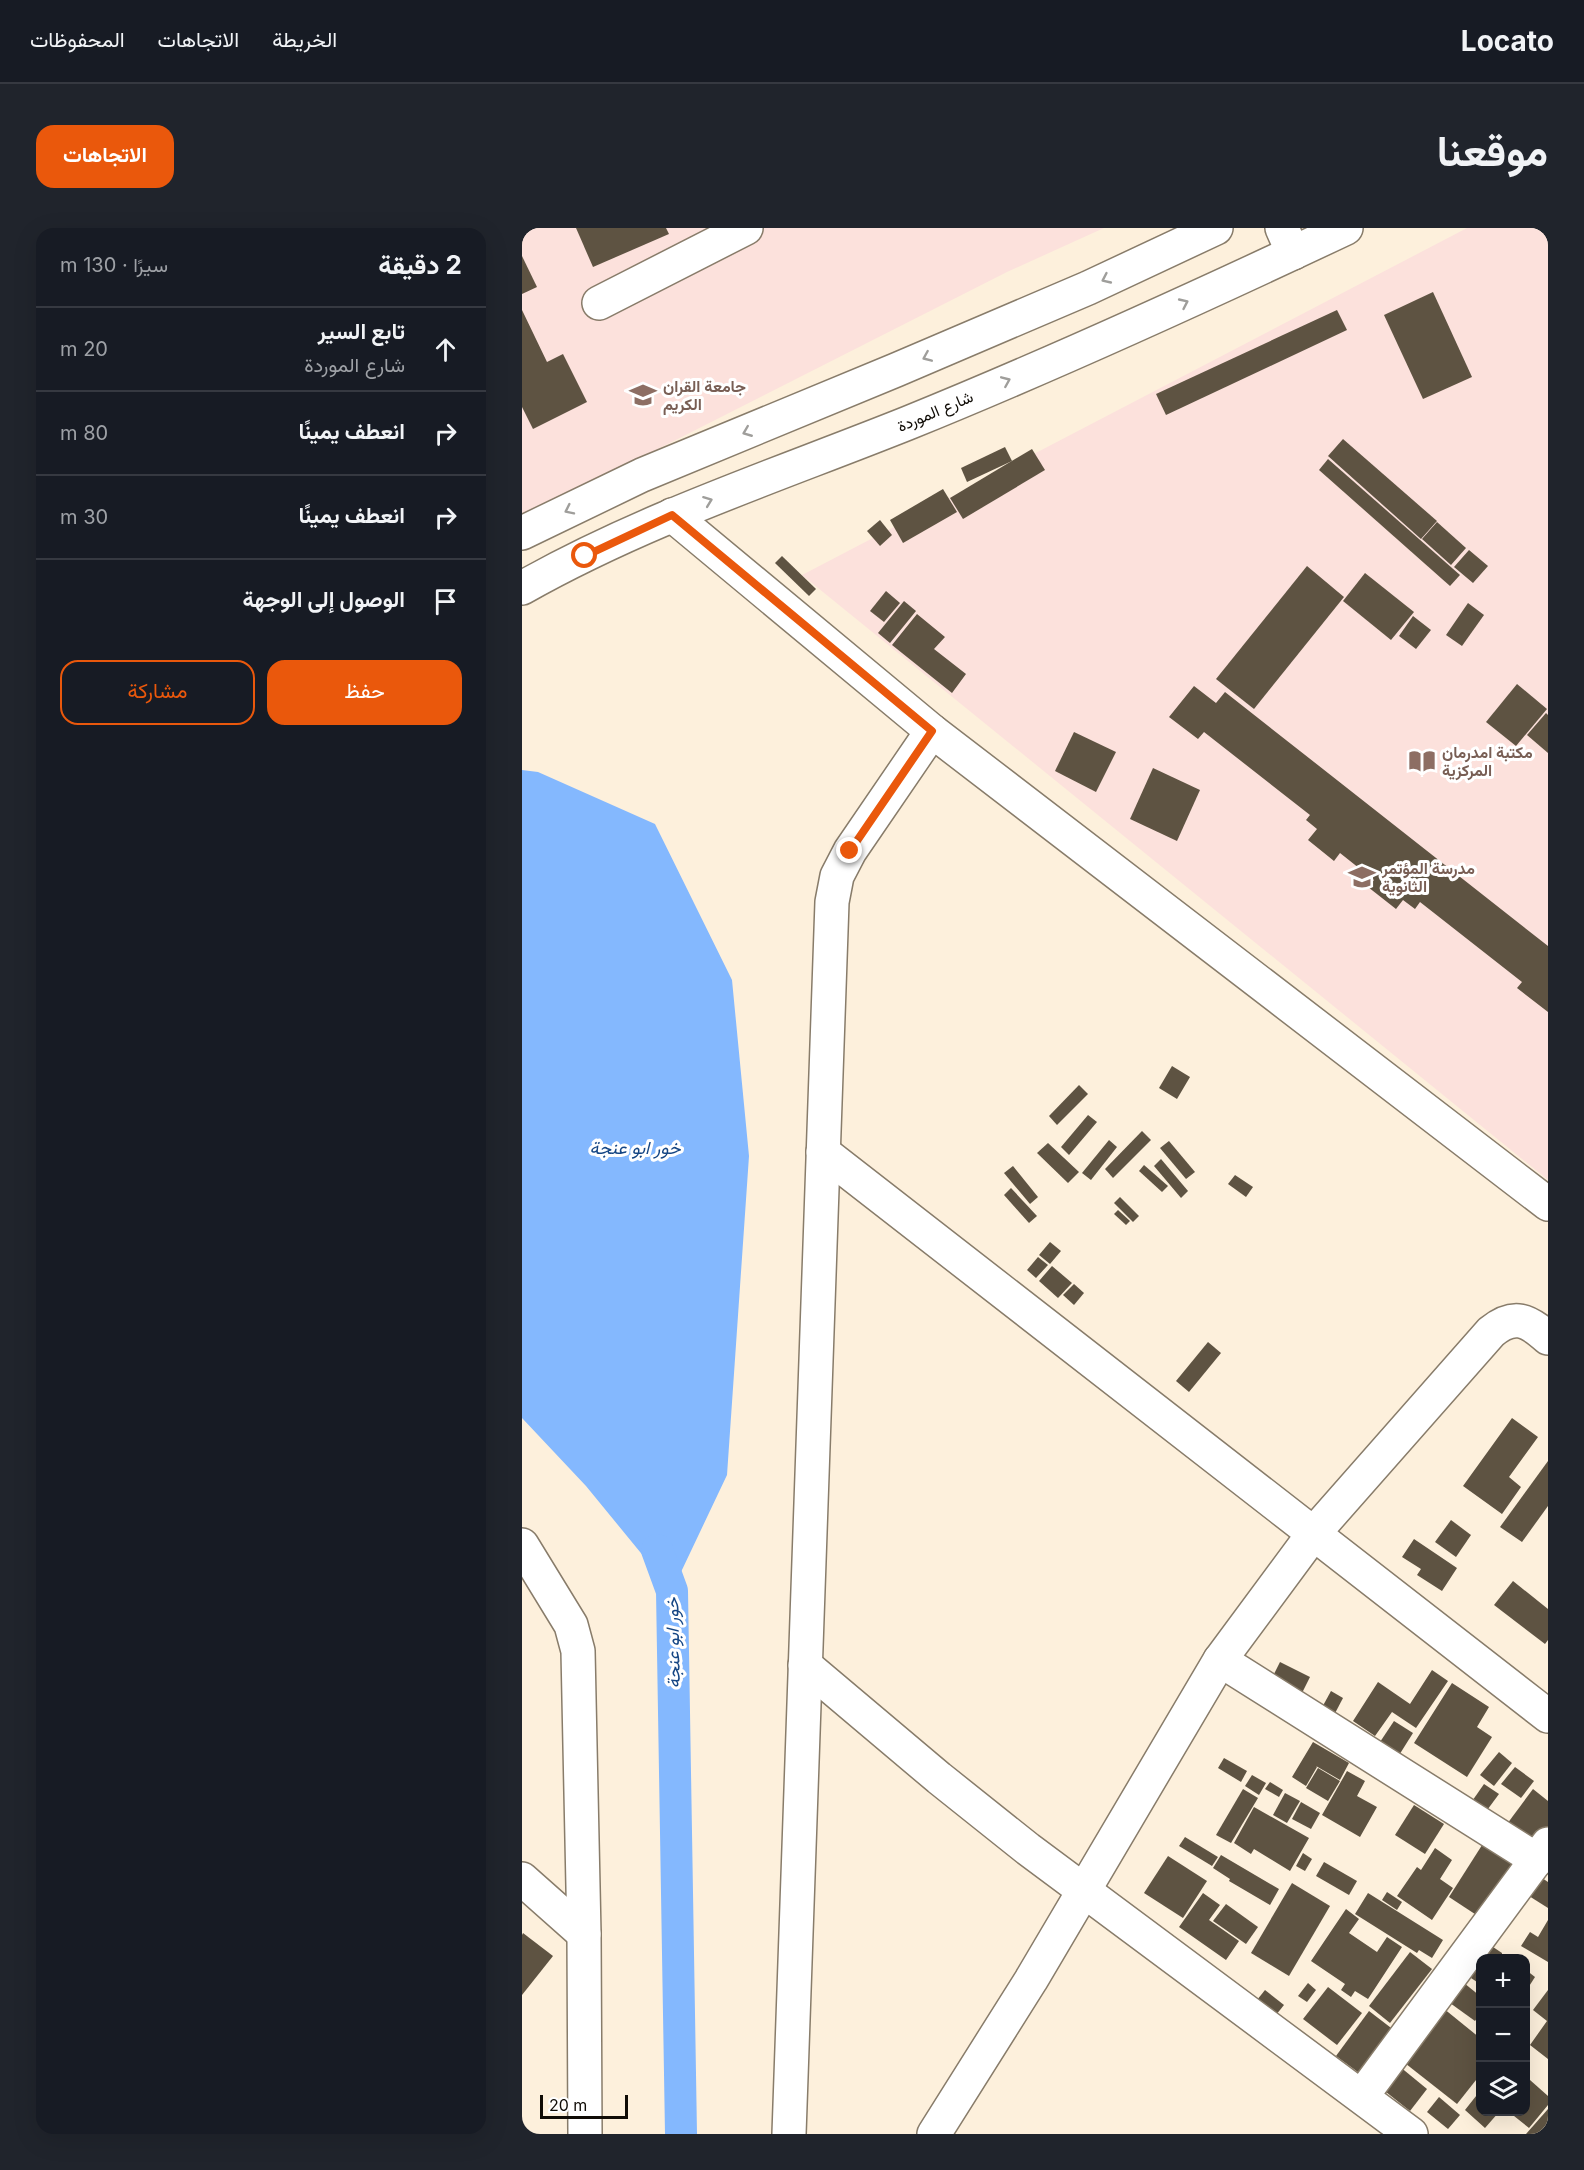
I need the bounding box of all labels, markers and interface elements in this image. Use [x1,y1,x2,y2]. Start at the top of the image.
text: Locato [1461,24,1554,58]
text: المحفوظات [30,27,125,52]
text: الاتجاهات [158,27,239,52]
text: الخريطة [272,27,337,52]
button: الاتجاهات [36,125,174,188]
text: موقعنا [1437,125,1548,176]
text: 2 دقيقة [378,249,462,280]
text: سيرًا · 130 m [60,253,168,277]
one-way arrow [1102,272,1113,284]
one-way arrow [1178,298,1189,310]
text: تابع السير [318,318,405,344]
icon: ahead [429,333,462,366]
text: 20 m [60,337,108,361]
one-way arrow [923,350,934,362]
text: شارع الموردة [304,353,405,377]
place label: جامعة القران الكريم [663,376,746,415]
one-way arrow [999,376,1010,388]
school or university icon: جامعة القران الكريم [628,380,658,410]
street label: شارع الموردة [894,386,977,438]
icon: right [429,417,462,450]
text: انعطف يمينًا [298,418,405,444]
text: 80 m [60,421,108,445]
one-way arrow [743,425,754,437]
one-way arrow [702,496,713,508]
icon: right [429,501,462,534]
text: انعطف يمينًا [298,502,405,528]
one-way arrow [564,503,575,515]
text: 30 m [60,505,108,529]
route start [571,542,597,568]
icon: arrive [429,585,462,618]
text: الوصول إلى الوجهة [242,586,405,612]
button: مشاركة [60,660,255,725]
button: حفظ [267,660,462,725]
place label: مكتبة امدرمان المركزية [1442,742,1533,781]
library icon: مكتبة امدرمان المركزية [1407,746,1437,776]
route end [836,837,862,863]
place label: مدرسة المؤتمر الثانوية [1381,858,1475,897]
school or university icon: مدرسة المؤتمر الثانوية [1347,862,1377,892]
water label: خور ابو عنجة [590,1137,681,1159]
water label: خور ابو عنجة [661,1596,685,1689]
map controls [1476,1954,1530,2116]
button: + [1476,1954,1530,2008]
button: − [1476,2008,1530,2062]
button: layers [1476,2062,1530,2116]
scale bar [540,2092,628,2120]
text: 20 m [549,2095,587,2115]

